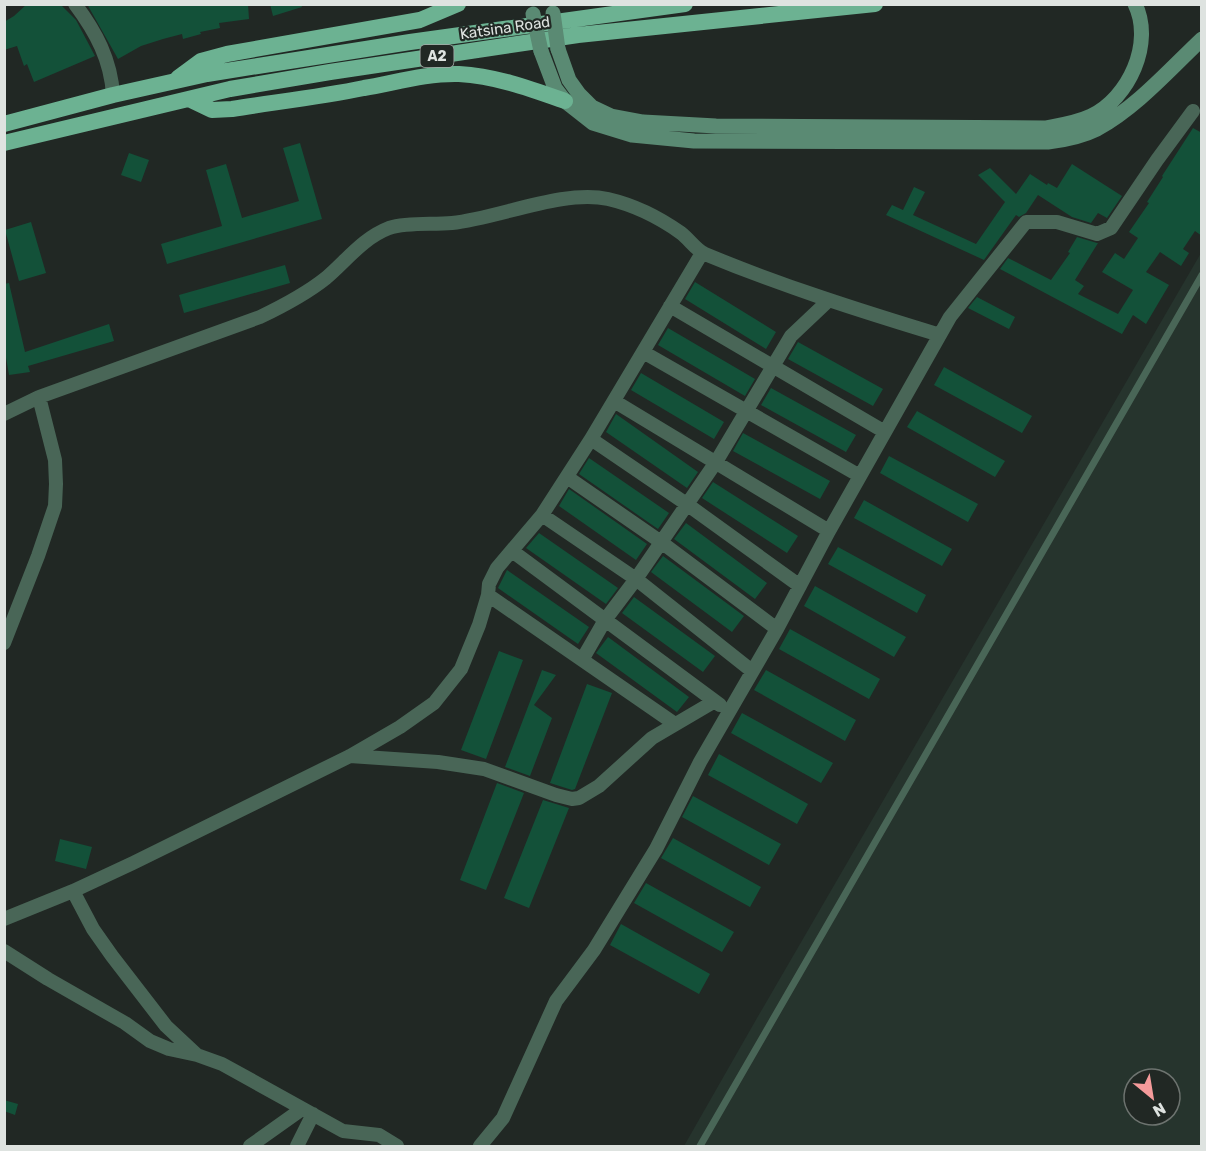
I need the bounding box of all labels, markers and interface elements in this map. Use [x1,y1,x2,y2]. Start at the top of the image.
street label: Katsina Road [459,13,551,43]
road number: A2 [420,45,454,67]
north arrow [1122,1067,1182,1127]
text: N [1150,1098,1169,1121]

